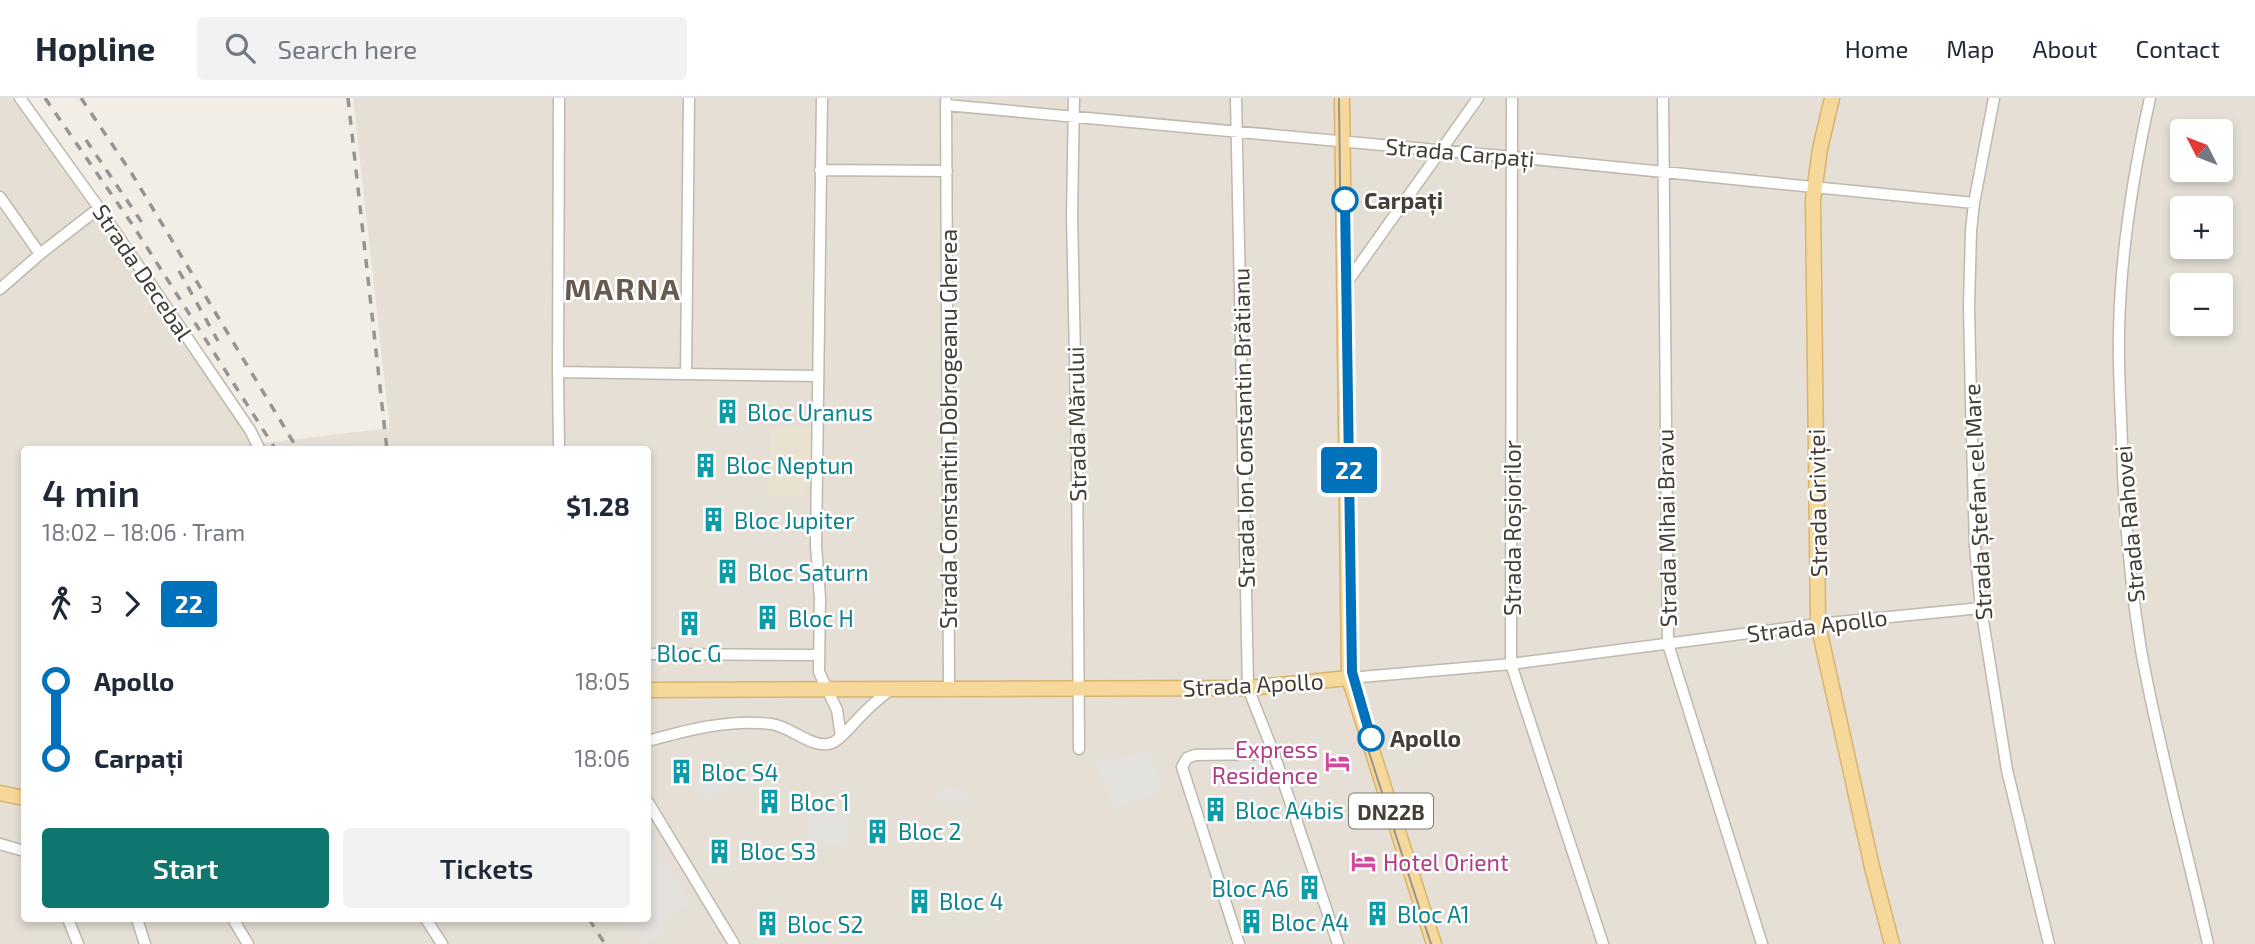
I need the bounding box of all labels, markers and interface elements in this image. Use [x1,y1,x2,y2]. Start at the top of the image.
search box [197,17,687,80]
text: Hopline [35,28,155,68]
icon: search [221,29,259,67]
text: Search here [277,33,417,64]
text: Home [1845,34,1908,63]
text: Map [1946,34,1994,63]
text: About [2032,34,2098,63]
text: Contact [2136,34,2220,63]
north arrow [2170,119,2233,182]
map controls [2170,119,2233,336]
street label: Strada Carpați [1384,132,1536,174]
place label: Carpați [1364,186,1443,216]
marker: Carpați [1332,187,1358,213]
button: + [2170,196,2233,259]
street label: Strada Decebal [87,199,199,345]
street label: Strada Constantin Dobrogeanu Gherea [934,229,962,629]
street label: Strada Ion Constantin Brătianu [1226,268,1260,588]
district label: MARNA [564,270,682,306]
button: − [2170,273,2233,336]
street label: Strada Mărului [1061,346,1091,502]
street label: Strada Ștefan cel Mare [1957,383,1999,621]
building icon: Bloc Uranus [713,398,741,426]
place label: Bloc Uranus [747,398,873,426]
street label: Strada Mihai Bravu [1650,429,1682,627]
street label: Strada Griviței [1802,429,1834,577]
street label: Strada Roșiorilor [1498,440,1528,616]
street label: Strada Rahovei [2108,444,2150,604]
line badge: 22 [1318,447,1380,493]
building icon: Bloc Neptun [692,451,720,479]
place label: Bloc Neptun [726,451,854,479]
text: 22 [1335,455,1363,484]
text: 4 min [42,469,140,515]
text: $1.28 [566,490,630,521]
building icon: Bloc Jupiter [700,506,728,534]
place label: Bloc Jupiter [734,506,854,534]
text: 18:02 – 18:06 · Tram [42,518,245,546]
building icon: Bloc Saturn [714,558,742,586]
place label: Bloc Saturn [748,558,869,586]
icon: walk [42,585,80,623]
icon: forward [113,585,151,623]
text: 22 [175,589,203,618]
text: 3 [90,590,103,618]
street label: Strada Apollo [1745,603,1889,647]
building icon: Bloc H [754,604,782,632]
place label: Bloc H [788,604,854,632]
building icon: Bloc G [675,609,703,637]
place label: Bloc G [657,639,721,667]
text: Apollo [94,665,174,696]
street label: Strada Apollo [1182,666,1324,702]
text: 18:05 [575,667,630,695]
place label: Apollo [1390,724,1461,752]
marker: Apollo [1358,725,1384,751]
place label: Express Residence [1212,735,1318,789]
text: Carpați [94,742,183,773]
text: 18:06 [574,744,630,772]
hotel icon: Express Residence [1324,748,1352,776]
building icon: Bloc S4 [667,758,695,786]
place label: Bloc S4 [701,758,779,786]
building icon: Bloc 1 [756,788,784,816]
place label: Bloc 1 [790,788,850,816]
road number: DN22B [1349,794,1433,828]
building icon: Bloc A4bis [1201,796,1229,824]
place label: Bloc A4bis [1235,796,1344,824]
building icon: Bloc 2 [864,817,892,845]
place label: Bloc 2 [898,817,961,845]
button: Start [42,828,329,908]
button: Tickets [343,828,630,908]
building icon: Bloc S3 [706,837,734,865]
place label: Bloc S3 [740,837,816,865]
hotel icon: Hotel Orient [1349,848,1377,876]
place label: Hotel Orient [1383,848,1509,876]
place label: Bloc A6 [1212,874,1289,902]
building icon: Bloc A6 [1295,874,1323,902]
building icon: Bloc 4 [905,887,933,915]
place label: Bloc 4 [939,887,1004,915]
building icon: Bloc A1 [1363,900,1391,928]
place label: Bloc A1 [1397,900,1470,928]
building icon: Bloc A4 [1237,908,1265,936]
place label: Bloc A4 [1271,908,1349,936]
building icon: Bloc S2 [753,910,781,938]
place label: Bloc S2 [787,910,863,938]

